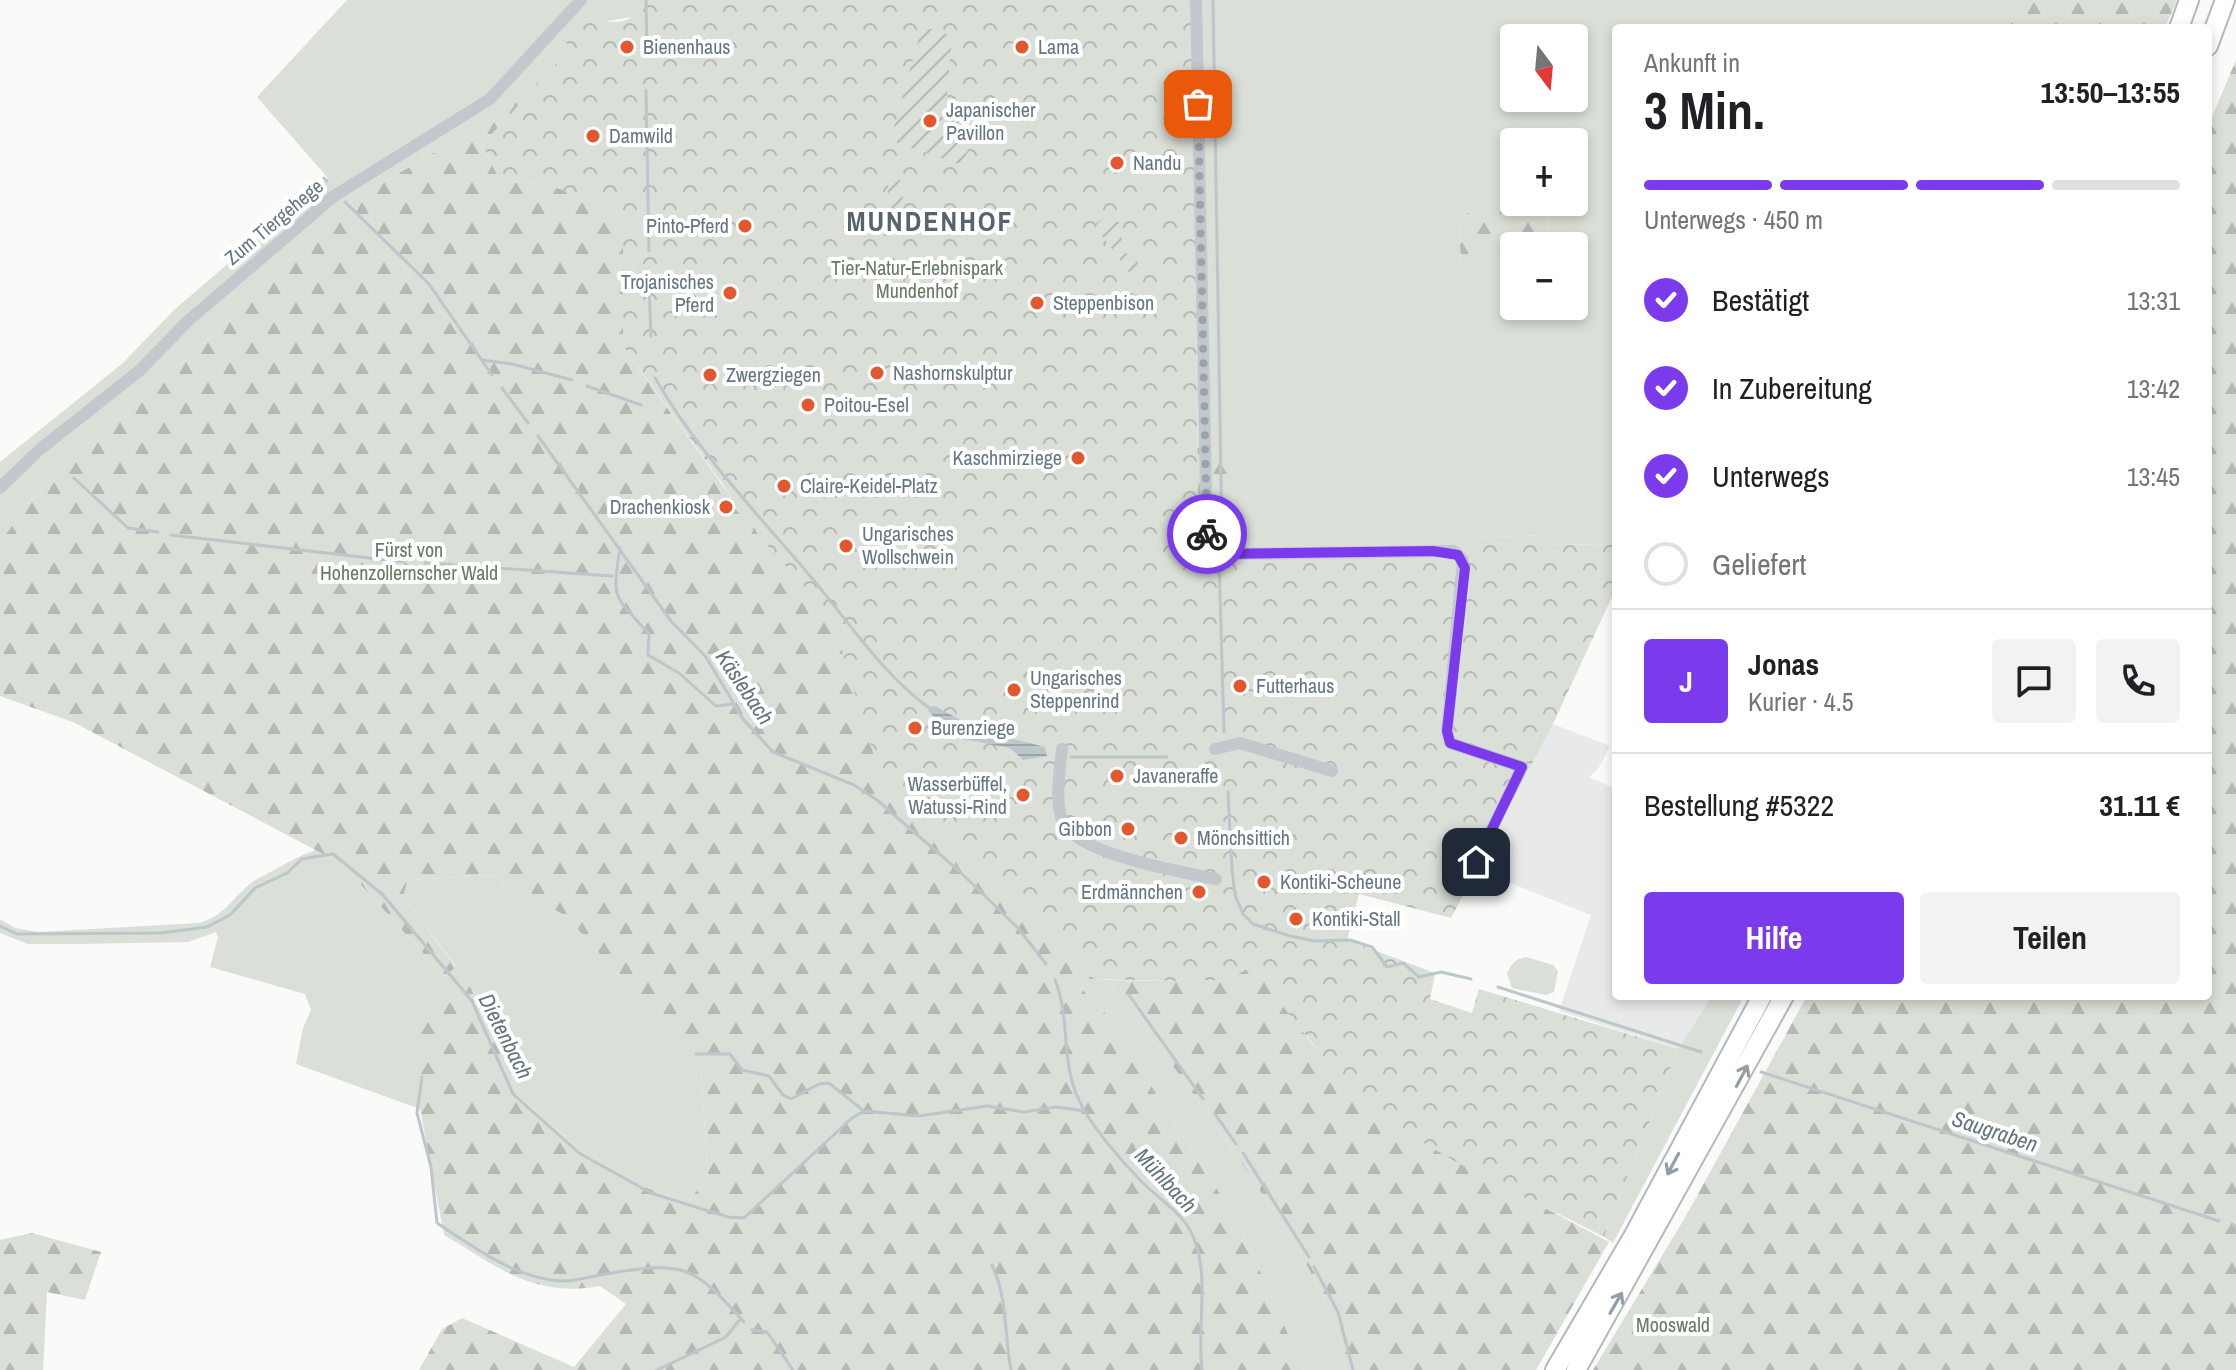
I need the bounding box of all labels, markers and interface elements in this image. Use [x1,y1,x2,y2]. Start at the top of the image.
north arrow [1500,24,1588,112]
map controls [1500,24,1588,320]
place label: Bienenhaus [643,33,731,60]
place label: Lama [1038,33,1079,60]
marker: Bienenhaus [618,38,636,56]
marker: Lama [1013,38,1031,56]
text: Ankunft in [1644,45,1740,80]
pin [1164,70,1232,138]
text: 13:50–13:55 [2041,72,2180,112]
text: 3 Min. [1644,75,1765,145]
icon: bag [1176,82,1220,126]
place label: Japanischer Pavillon [946,96,1036,146]
marker: Japanischer Pavillon [921,112,939,130]
place label: Damwild [609,122,673,149]
marker: Damwild [584,127,602,145]
button: + [1500,128,1588,216]
place label: Nandu [1133,149,1181,176]
marker: Nandu [1108,154,1126,172]
street label: Zum Tiergehege [219,173,329,271]
district label: MUNDENHOF [846,202,1014,240]
text: Unterwegs · 450 m [1644,202,1823,237]
place label: Pinto-Pferd [646,212,729,239]
marker: Pinto-Pferd [736,217,754,235]
button: − [1500,232,1588,320]
park label: Tier-Natur-Erlebnispark Mundenhof [831,254,1004,304]
place label: Trojanisches Pferd [621,268,714,318]
icon: check [1644,278,1688,322]
text: Bestätigt [1712,280,1809,320]
text: 13:31 [2127,283,2180,318]
marker: Trojanisches Pferd [721,284,739,302]
place label: Steppenbison [1053,289,1154,316]
marker: Steppenbison [1028,294,1046,312]
place label: Nashornskulptur [893,359,1013,386]
place label: Zwergziegen [726,361,821,388]
marker: Nashornskulptur [868,364,886,382]
marker: Zwergziegen [701,366,719,384]
icon: check [1644,366,1688,410]
text: In Zubereitung [1712,368,1872,408]
text: 13:42 [2127,371,2180,406]
place label: Poitou-Esel [824,391,909,418]
marker: Poitou-Esel [799,396,817,414]
place label: Kaschmirziege [953,444,1062,471]
marker: Kaschmirziege [1069,449,1087,467]
icon: check [1644,454,1688,498]
text: Unterwegs [1712,456,1830,496]
text: 13:45 [2127,459,2180,494]
place label: Claire-Keidel-Platz [800,472,938,499]
marker: Claire-Keidel-Platz [775,477,793,495]
place label: Drachenkiosk [610,493,711,520]
courier [1167,494,1247,574]
marker: Drachenkiosk [717,498,735,516]
icon: bike [1185,512,1229,556]
place label: Ungarisches Wollschwein [862,520,954,570]
park label: Fürst von Hohenzollernscher Wald [320,536,498,586]
marker: Ungarisches Wollschwein [837,537,855,555]
text: Geliefert [1712,544,1806,584]
button: chat [1992,639,2076,723]
button: phone [2096,639,2180,723]
water label: Käslebach [709,644,781,730]
text: Jonas [1748,644,1819,684]
text: J [1679,661,1693,701]
place label: Ungarisches Steppenrind [1030,664,1122,714]
place label: Futterhaus [1256,672,1334,699]
marker: Futterhaus [1231,677,1249,695]
marker: Ungarisches Steppenrind [1005,681,1023,699]
text: Kurier · 4.5 [1748,684,1853,719]
place label: Burenziege [931,714,1015,741]
marker: Burenziege [906,719,924,737]
place label: Javaneraffe [1133,762,1218,789]
marker: Javaneraffe [1108,767,1126,785]
place label: Wasserbüffel, Watussi-Rind [908,770,1007,820]
text: Bestellung #5322 [1644,785,1834,825]
text: 31.11 € [2099,785,2180,825]
marker: Wasserbüffel, Watussi-Rind [1014,786,1032,804]
place label: Gibbon [1058,815,1112,842]
marker: Gibbon [1119,820,1137,838]
place label: Mönchsittich [1197,824,1290,851]
pin [1442,828,1510,896]
marker: Mönchsittich [1172,829,1190,847]
icon: home [1454,840,1498,884]
place label: Kontiki-Scheune [1280,868,1401,895]
marker: Kontiki-Scheune [1255,873,1273,891]
place label: Erdmännchen [1081,878,1183,905]
marker: Erdmännchen [1190,883,1208,901]
button: Hilfe [1644,892,1904,984]
button: Teilen [1920,892,2180,984]
place label: Kontiki-Stall [1312,905,1400,932]
marker: Kontiki-Stall [1287,910,1305,928]
water label: Dietenbach [472,988,540,1084]
one-way arrow [1735,1064,1750,1088]
water label: Saugraben [1948,1103,2042,1159]
water label: Mühlbach [1128,1141,1204,1219]
one-way arrow [1665,1151,1680,1175]
one-way arrow [1608,1292,1624,1315]
park label: Mooswald [1636,1311,1710,1338]

